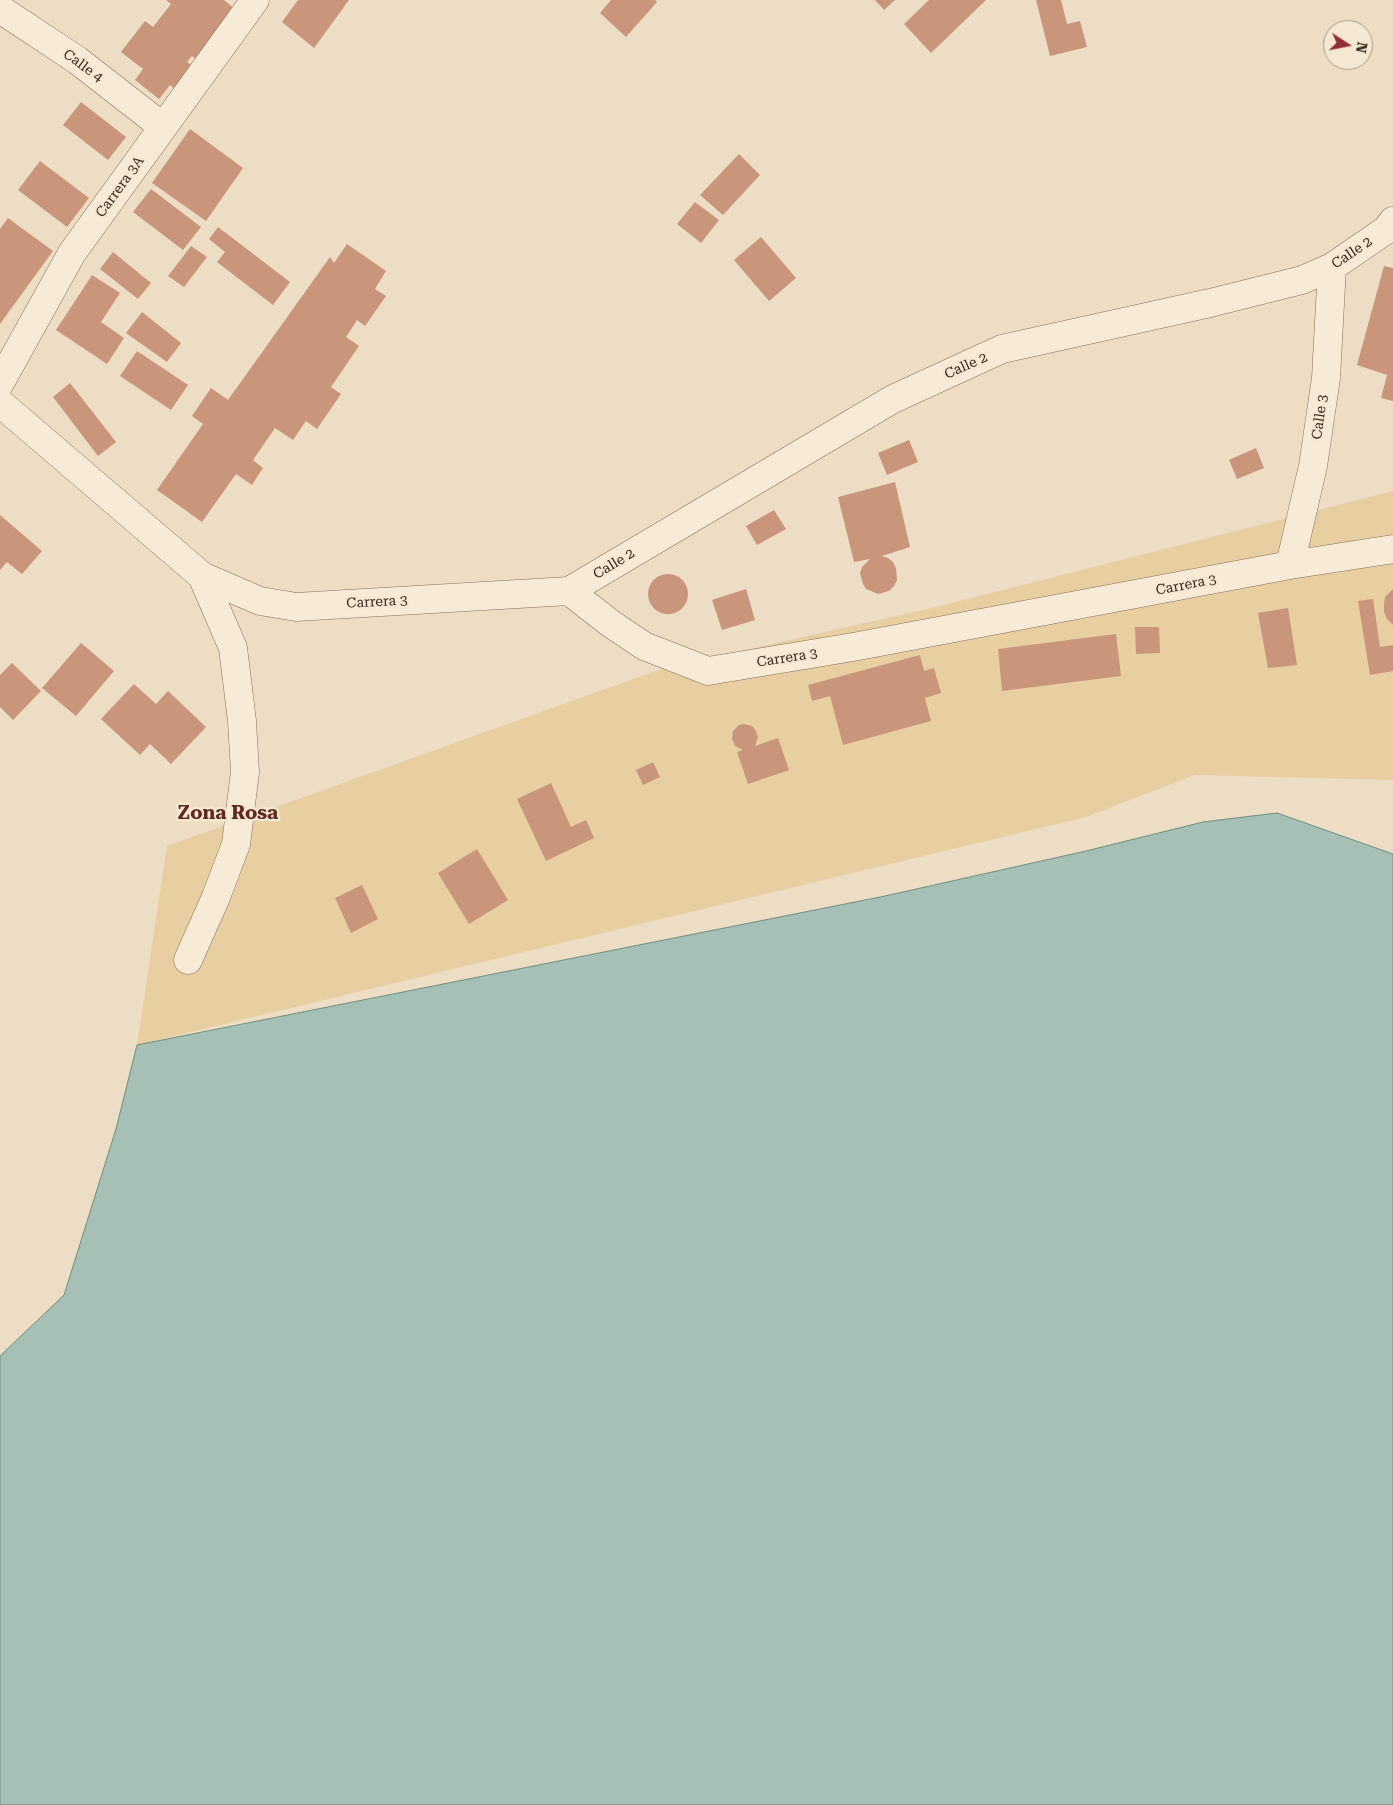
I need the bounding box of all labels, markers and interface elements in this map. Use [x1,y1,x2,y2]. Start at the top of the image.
north arrow [1323,20,1373,70]
text: N [1353,41,1371,54]
street label: Calle 4 [60,46,106,86]
street label: Carrera 3A [92,153,148,221]
street label: Calle 2 [1329,233,1375,273]
street label: Calle 2 [942,349,990,383]
street label: Calle 3 [1309,393,1331,441]
street label: Calle 2 [590,545,638,583]
street label: Carrera 3 [1154,571,1218,599]
street label: Carrera 3 [346,592,408,612]
street label: Carrera 3 [755,645,819,671]
district label: Zona Rosa [178,802,278,824]

